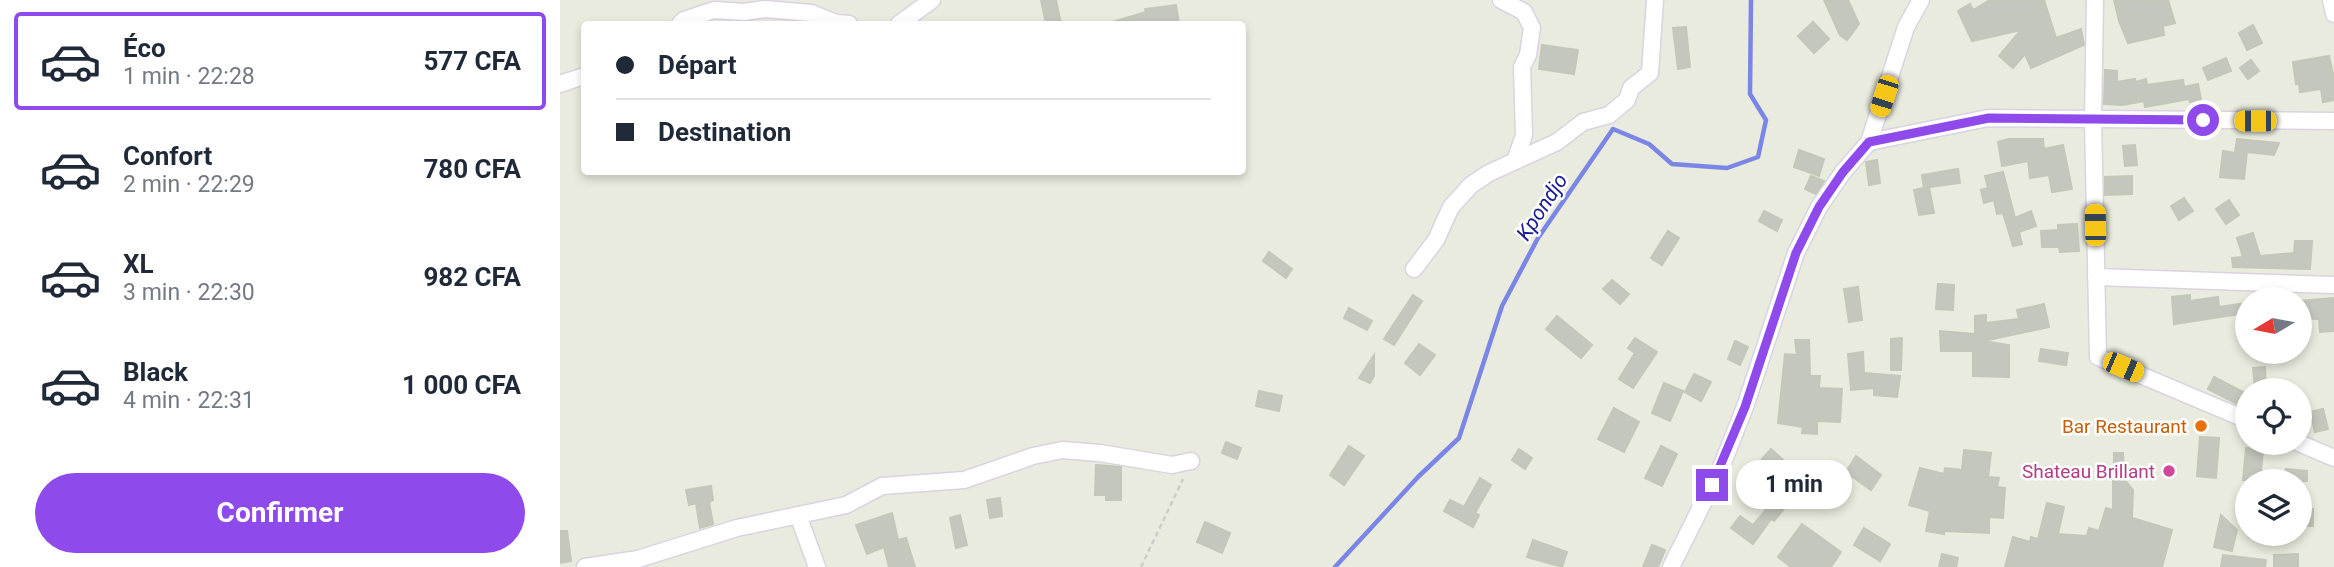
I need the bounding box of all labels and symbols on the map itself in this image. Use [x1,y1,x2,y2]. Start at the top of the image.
car [1868,73,1901,119]
route start [2187,104,2219,136]
car [2235,111,2277,132]
water label: Kpondjo [1512,169,1572,245]
car [2085,204,2106,246]
north arrow [2235,287,2312,364]
car [2100,349,2147,385]
place label: Bar Restaurant [2062,415,2187,438]
marker: Bar Restaurant [2193,418,2209,434]
place label: Shateau Brillant [2022,460,2155,483]
callout: 1 min [1736,461,1852,510]
marker: Shateau Brillant [2161,463,2177,479]
route end [1696,469,1728,501]

